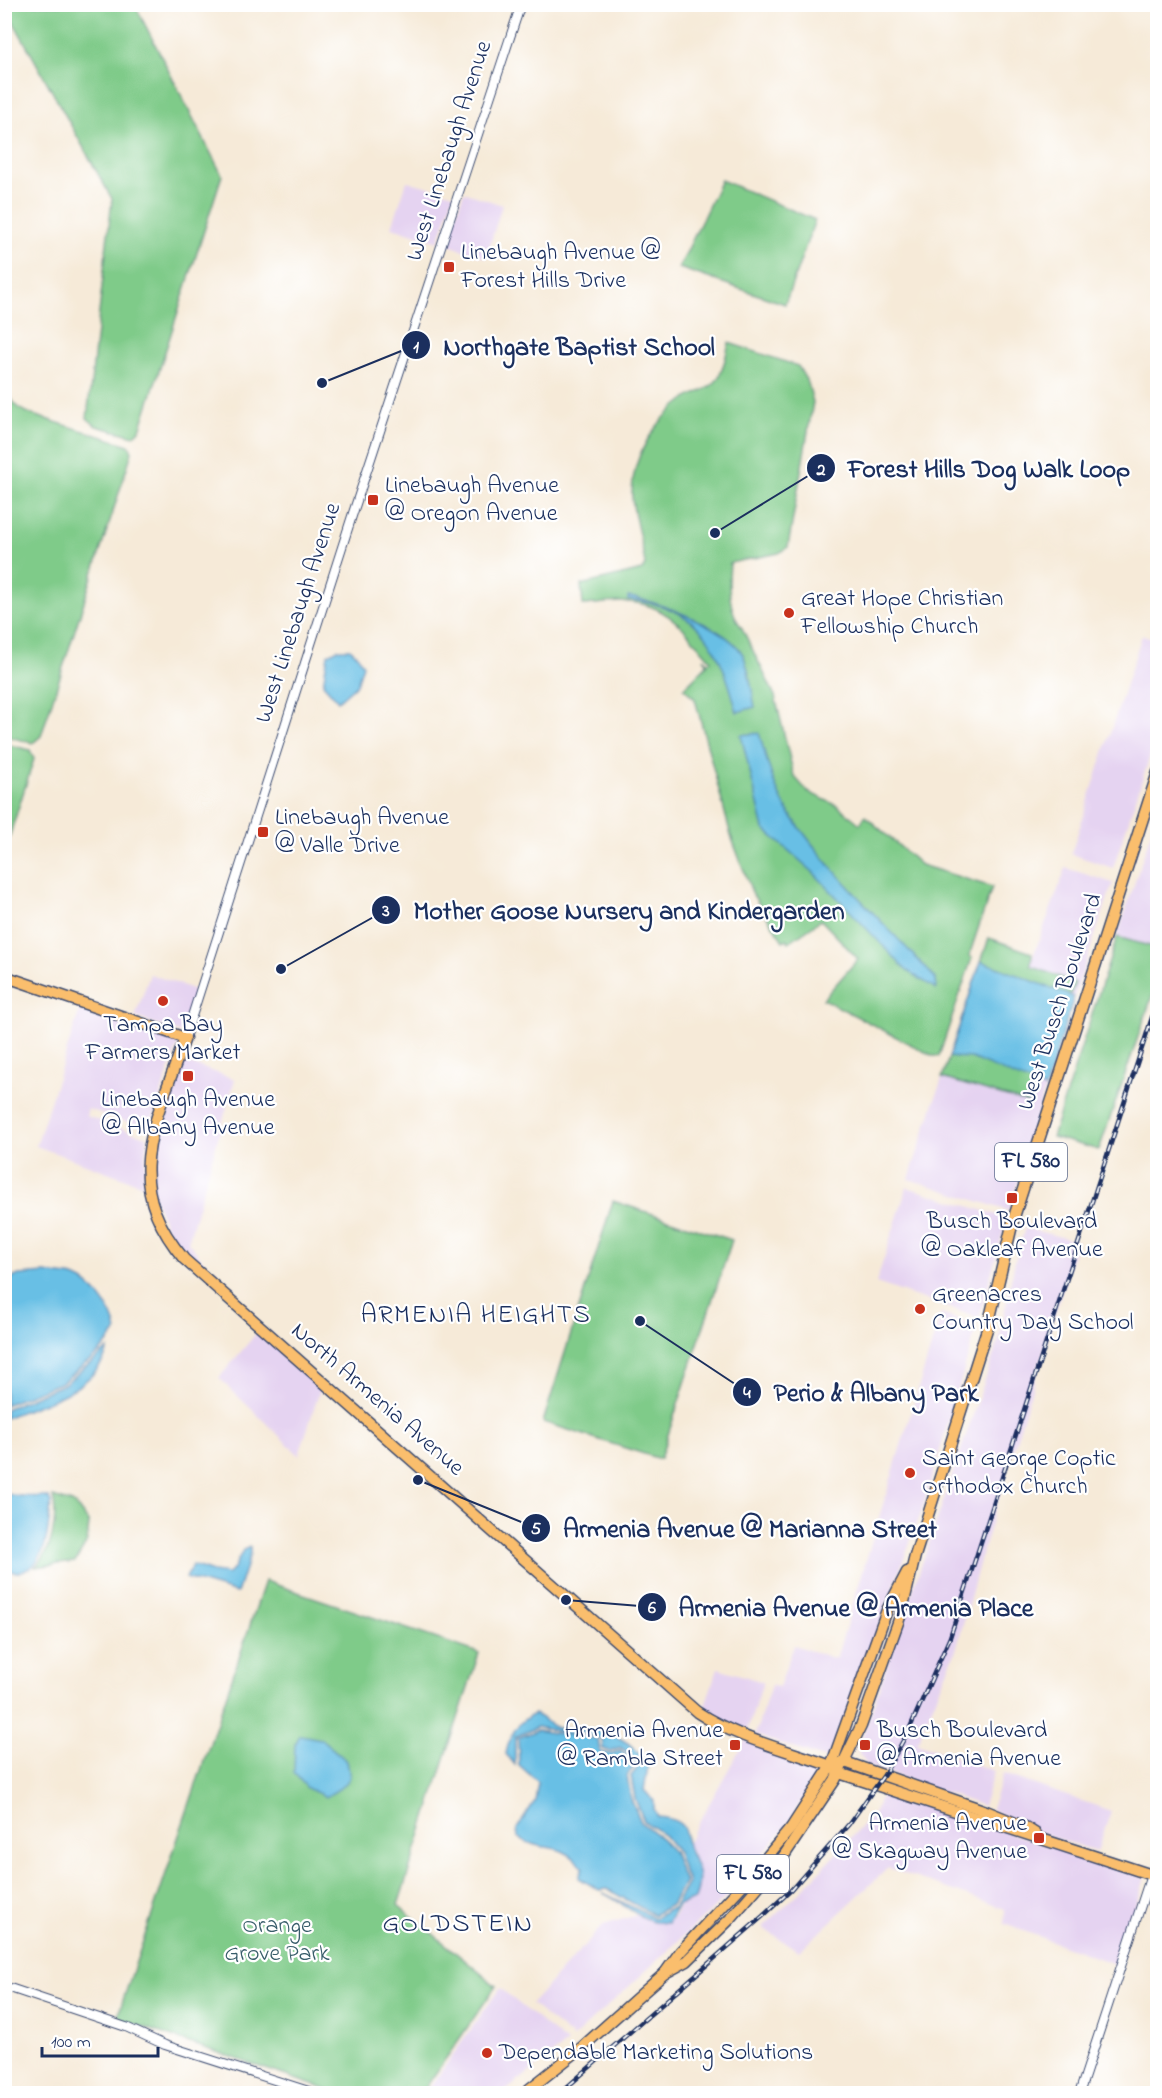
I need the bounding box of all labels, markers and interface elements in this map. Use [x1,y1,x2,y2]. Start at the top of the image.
street label: West Linebaugh Avenue [398,36,502,266]
place label: Linebaugh Avenue @ Forest Hills Drive [460,236,661,299]
marker: Linebaugh Avenue @ Forest Hills Drive [442,260,456,274]
callout: Northgate Baptist School [401,323,727,367]
text: Northgate Baptist School [443,330,715,369]
text: 1 [413,335,419,361]
callout: Forest Hills Dog Walk Loop [806,446,1143,490]
text: Forest Hills Dog Walk Loop [846,452,1130,491]
text: 2 [816,458,826,484]
place label: Linebaugh Avenue @ Oregon Avenue [385,469,559,532]
marker: Linebaugh Avenue @ Oregon Avenue [366,493,380,507]
street label: West Linebaugh Avenue [247,498,351,728]
place label: Great Hope Christian Fellowship Church [800,582,1003,645]
marker: Great Hope Christian Fellowship Church [782,606,796,620]
place label: Linebaugh Avenue @ Valle Drive [275,801,449,864]
marker: Linebaugh Avenue @ Valle Drive [256,825,270,839]
callout: Mother Goose Nursery and Kindergarden [371,888,856,932]
street label: West Busch Boulevard [1009,889,1113,1115]
text: Mother Goose Nursery and Kindergarden [414,894,845,933]
text: 3 [381,899,390,925]
marker: Tampa Bay Farmers Market [156,994,170,1008]
place label: Tampa Bay Farmers Market [84,1008,241,1071]
marker: Linebaugh Avenue @ Albany Avenue [181,1069,195,1083]
place label: Linebaugh Avenue @ Albany Avenue [101,1083,275,1147]
road number: FL 580 [995,1143,1067,1181]
marker: Busch Boulevard @ Oakleaf Avenue [1005,1191,1019,1205]
place label: Busch Boulevard @ Oakleaf Avenue [921,1205,1103,1268]
place label: Greenacres Country Day School [932,1278,1134,1342]
district label: ARMENIA HEIGHTS [361,1297,591,1335]
marker: Greenacres Country Day School [913,1302,927,1316]
street label: North Armenia Avenue [282,1315,472,1486]
callout: Perio & Albany Park [732,1370,991,1414]
text: Perio & Albany Park [773,1376,979,1414]
text: 4 [743,1381,751,1407]
place label: Saint George Coptic Orthodox Church [922,1442,1116,1505]
marker: Saint George Coptic Orthodox Church [903,1466,917,1480]
callout: Armenia Avenue @ Marianna Street [521,1506,950,1550]
text: Armenia Avenue @ Marianna Street [563,1512,937,1550]
text: 5 [531,1517,542,1543]
callout: Armenia Avenue @ Armenia Place [637,1585,1046,1629]
text: Armenia Avenue @ Armenia Place [679,1591,1035,1629]
text: 6 [648,1596,656,1622]
place label: Armenia Avenue @ Rambla Street [557,1714,723,1777]
place label: Busch Boulevard @ Armenia Avenue [876,1714,1061,1777]
marker: Armenia Avenue @ Rambla Street [728,1738,742,1752]
marker: Busch Boulevard @ Armenia Avenue [858,1738,872,1752]
place label: Armenia Avenue @ Skagway Avenue [832,1807,1027,1871]
marker: Armenia Avenue @ Skagway Avenue [1032,1831,1046,1845]
road number: FL 580 [717,1855,789,1893]
district label: GOLDSTEIN [383,1905,533,1944]
park label: Orange Grove Park [224,1909,330,1972]
scale bar [42,2020,158,2058]
text: 100 m [51,2030,91,2056]
place label: Dependable Marketing Solutions [498,2036,813,2071]
marker: Dependable Marketing Solutions [480,2046,494,2060]

